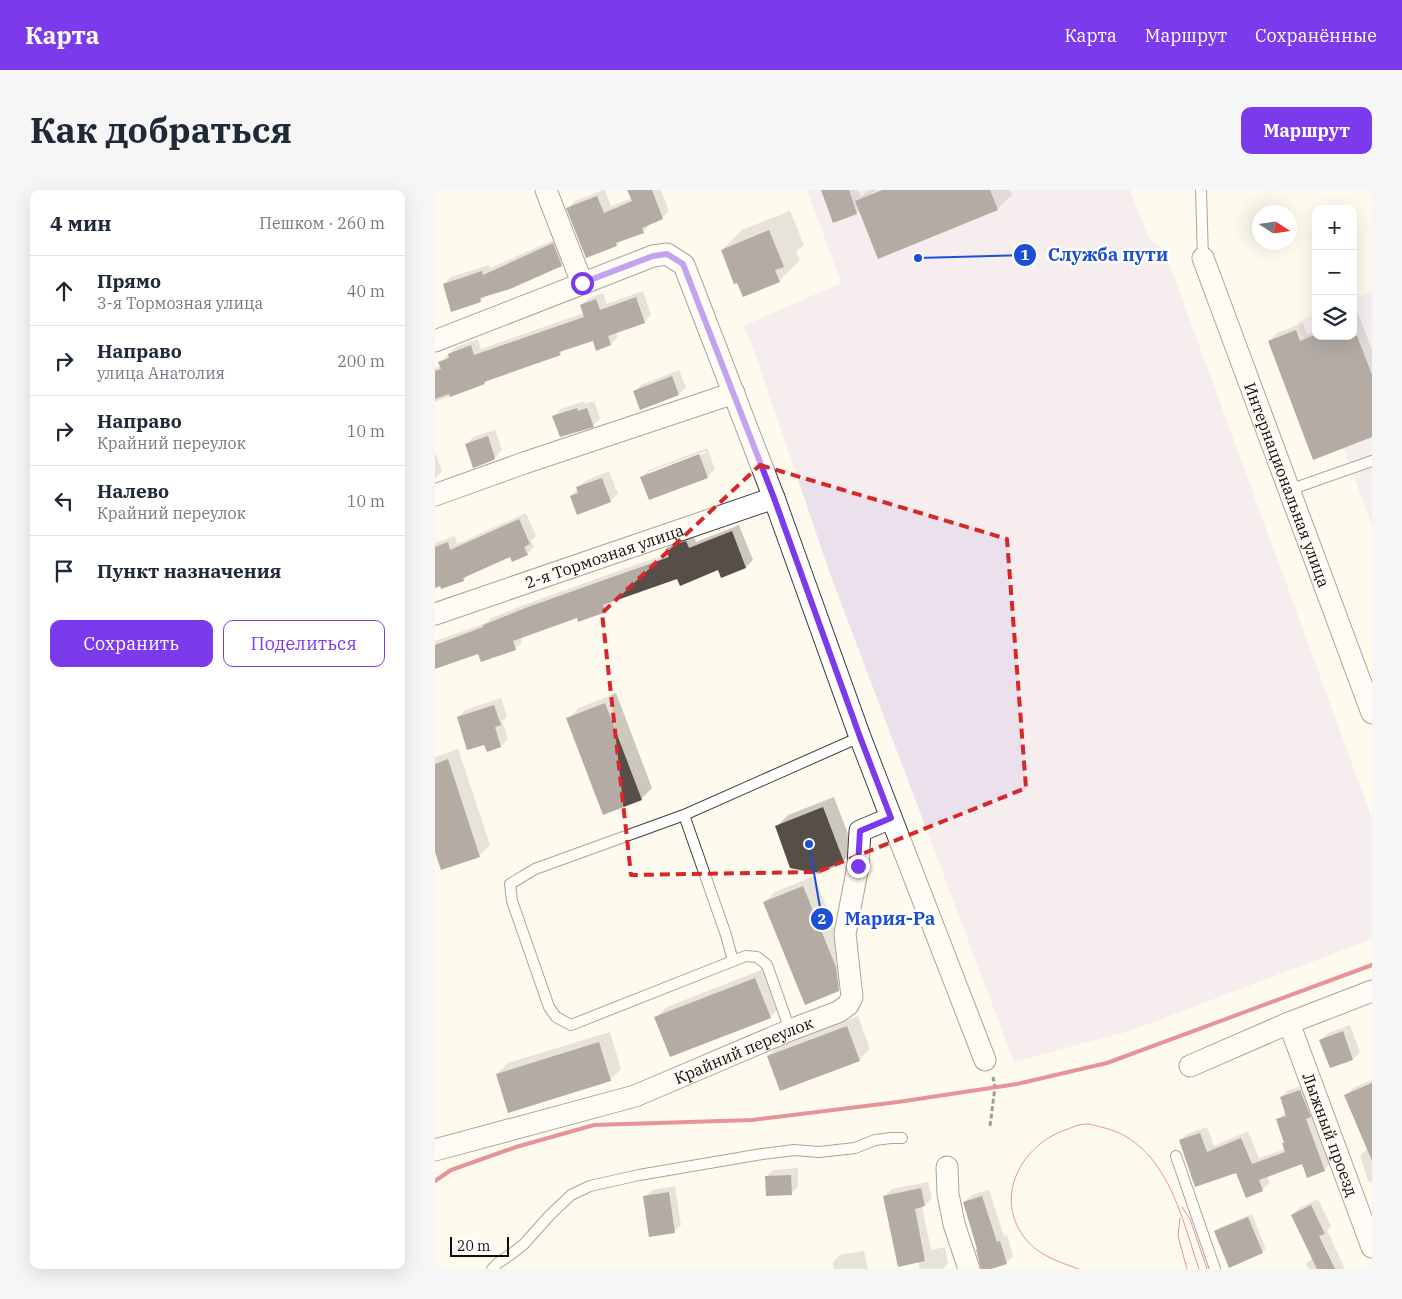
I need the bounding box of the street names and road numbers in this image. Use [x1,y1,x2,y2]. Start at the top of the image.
street label: Интернациональная улица [1240,380,1334,590]
street label: 2-я Тормозная улица [522,520,687,592]
street label: Крайний переулок [671,1012,816,1088]
street label: Лыжный проезд [1298,1070,1362,1199]

